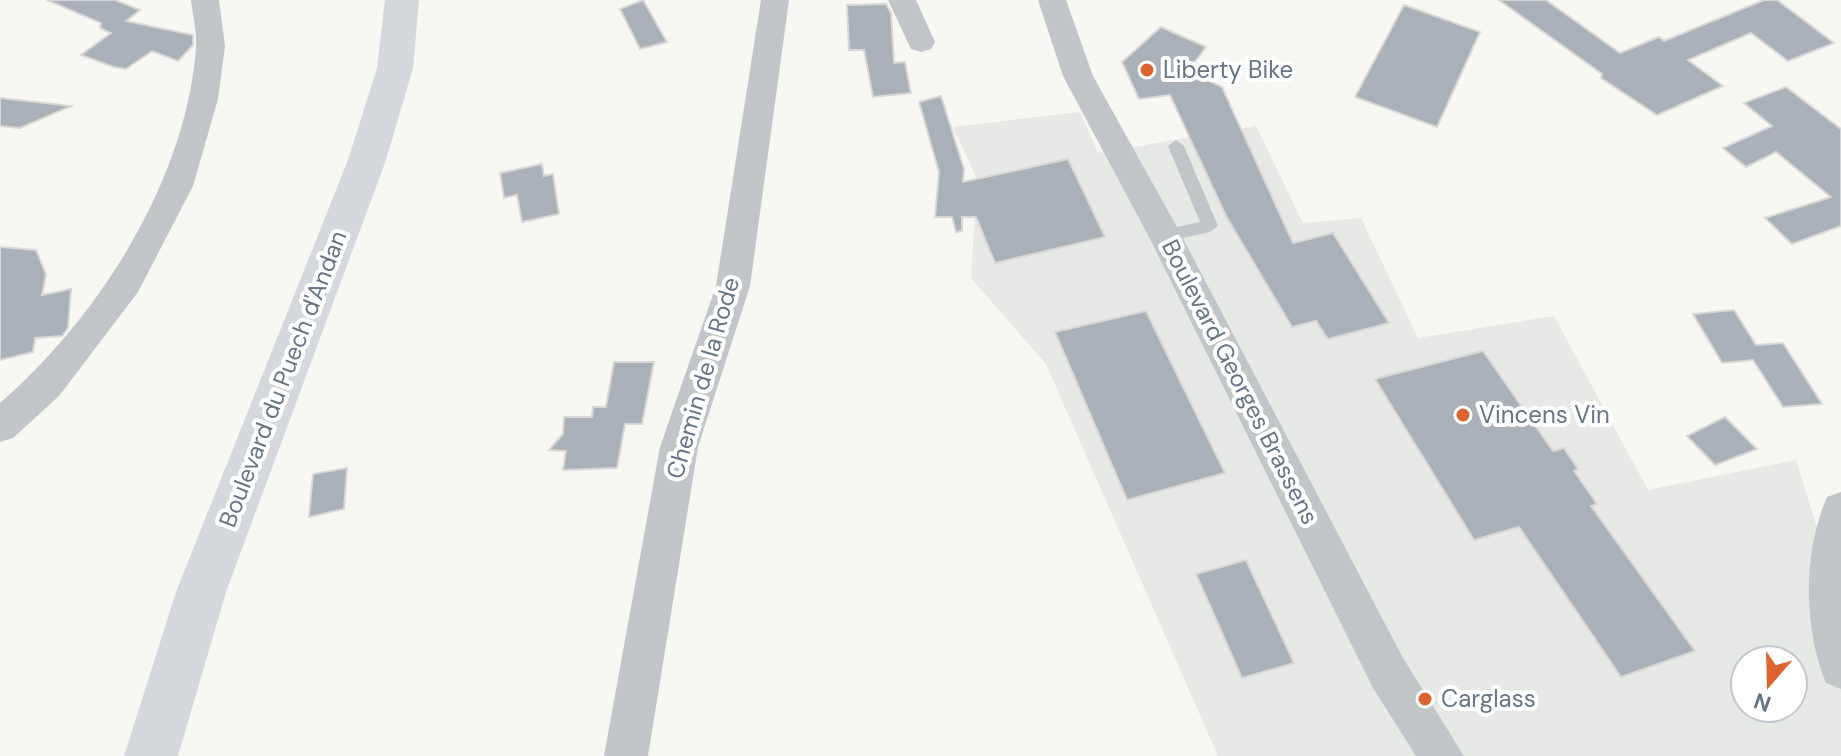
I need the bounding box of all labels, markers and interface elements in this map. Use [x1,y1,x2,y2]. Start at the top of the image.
place label: Liberty Bike [1163,54,1293,85]
marker: Liberty Bike [1138,61,1156,79]
street label: Boulevard du Puech d'Andan [212,226,354,532]
street label: Boulevard Georges Brassens [1155,234,1326,529]
street label: Chemin de la Rode [659,273,746,482]
place label: Vincens Vin [1479,399,1610,430]
marker: Vincens Vin [1454,406,1472,424]
north arrow [1729,644,1809,724]
place label: Carglass [1441,683,1536,714]
text: N [1750,686,1775,719]
marker: Carglass [1416,690,1434,708]

